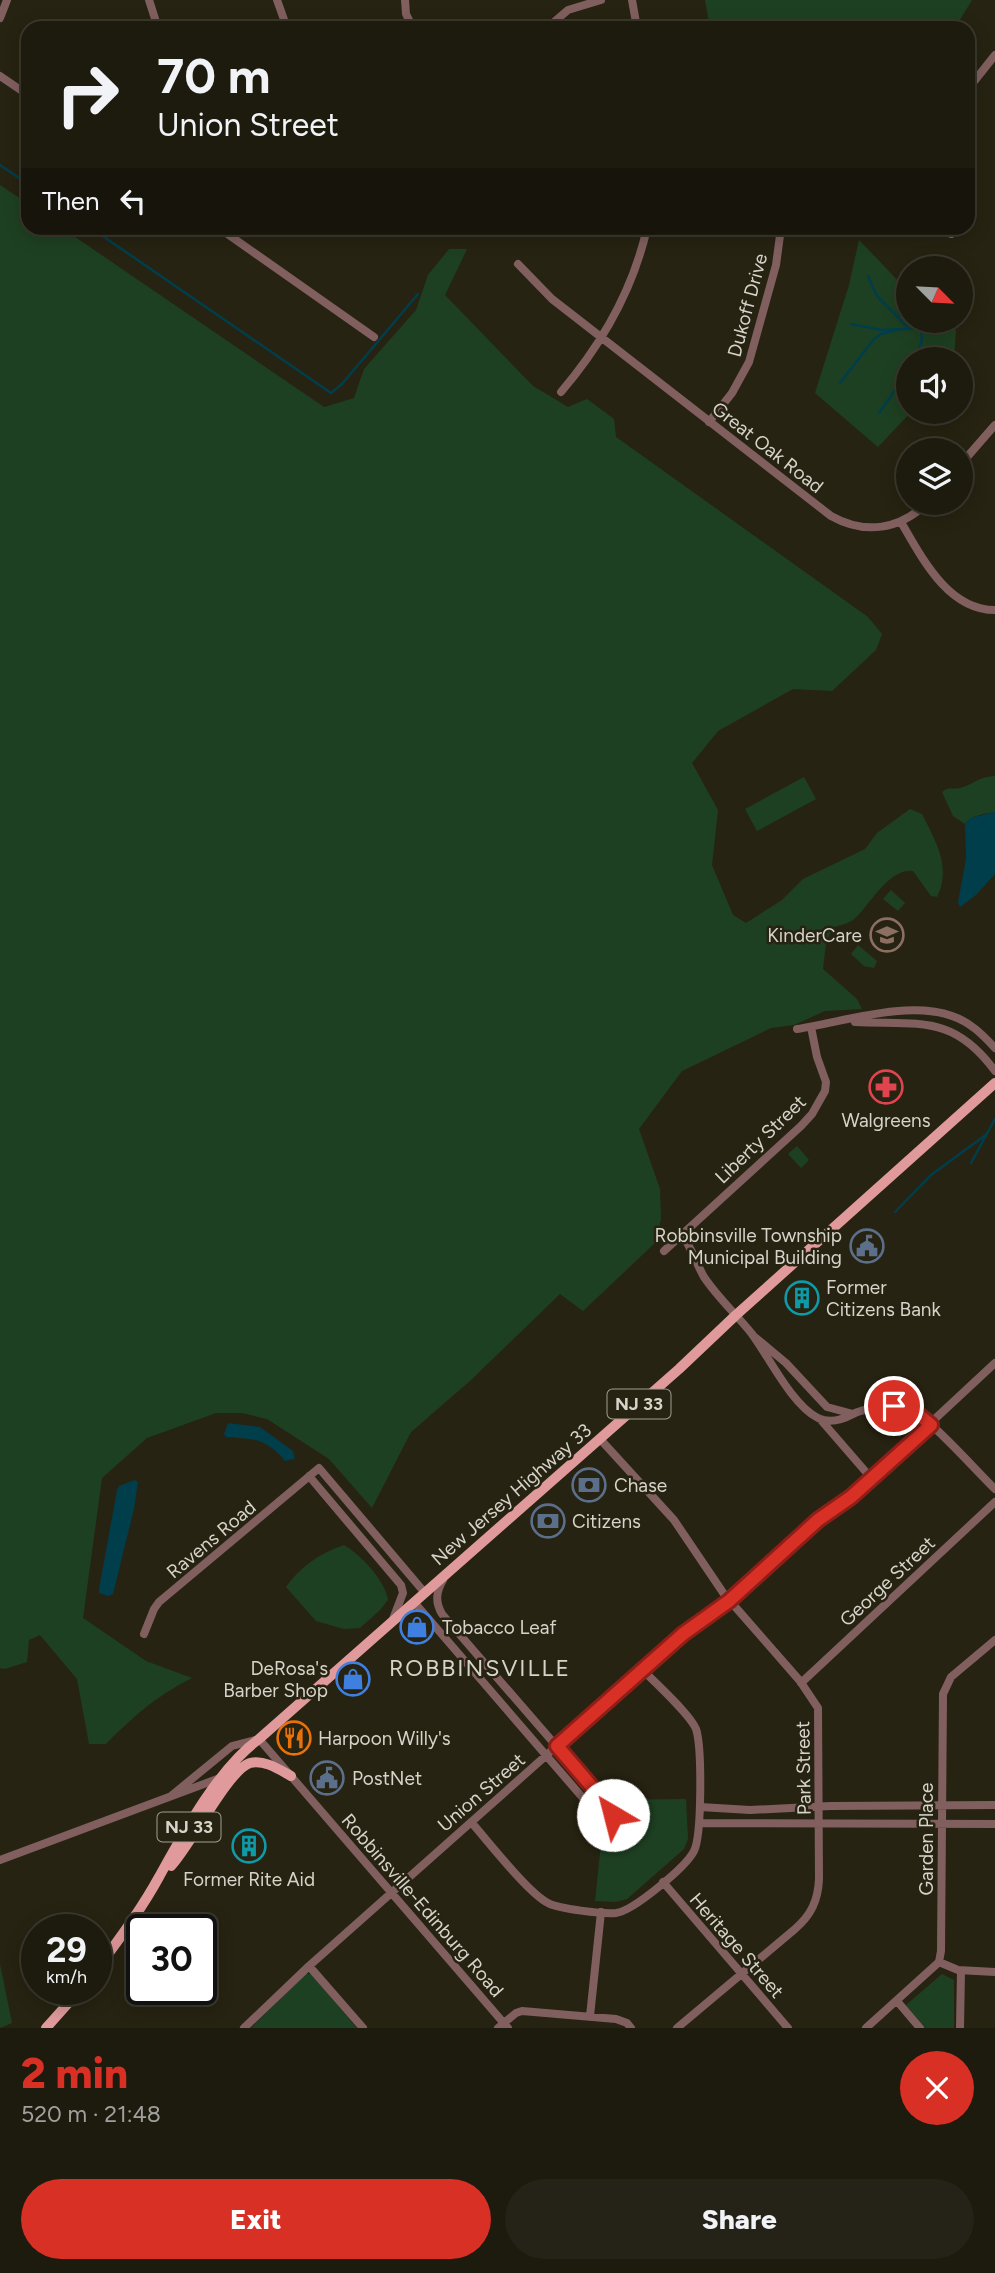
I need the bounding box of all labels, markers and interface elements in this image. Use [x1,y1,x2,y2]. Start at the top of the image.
text: 70 m [157,46,270,105]
icon: right [42,49,133,140]
text: Union Street [157,106,339,144]
icon: left [114,182,152,220]
text: Then [42,185,100,217]
street label: Dukoff Drive [723,251,772,359]
north arrow [896,256,973,332]
map controls [896,256,973,515]
button: sound [896,347,973,424]
street label: Great Oak Road [707,397,828,498]
button: layers [896,438,973,515]
school or university icon: KinderCare [868,916,906,954]
place label: KinderCare [767,924,862,947]
pharmacy icon: Walgreens [867,1068,905,1106]
street label: Liberty Street [710,1090,811,1188]
place label: Walgreens [841,1109,931,1132]
place label: Robbinsville Township Municipal Building [655,1224,842,1269]
public building icon: Robbinsville Township Municipal Building [848,1227,886,1265]
place label: Former Citizens Bank [826,1276,941,1321]
building icon: Former Citizens Bank [783,1279,821,1317]
pin [864,1376,924,1436]
icon: arrive [875,1387,913,1425]
road number: NJ 33 [608,1390,670,1419]
street label: New Jersey Highway 33 [427,1419,596,1570]
bank icon: Chase [570,1466,608,1504]
place label: Chase [614,1474,667,1497]
street label: Ravens Road [162,1495,261,1583]
bank icon: Citizens [529,1502,567,1540]
place label: Citizens [572,1510,641,1533]
street label: George Street [835,1531,940,1631]
shop icon: Tobacco Leaf [398,1608,436,1646]
place label: Tobacco Leaf [442,1616,556,1639]
district label: ROBBINSVILLE [389,1654,571,1682]
place label: DeRosa's Barber Shop [223,1657,328,1702]
shop icon: DeRosa's Barber Shop [334,1660,372,1698]
restaurant icon: Harpoon Willy's [275,1719,313,1757]
street label: Park Street [791,1721,816,1815]
place label: Harpoon Willy's [318,1727,451,1750]
street label: Union Street [433,1748,530,1836]
public building icon: PostNet [308,1759,346,1797]
place label: PostNet [352,1767,422,1790]
position arrow [576,1778,650,1852]
street label: Garden Place [915,1783,938,1895]
street label: Robbinsville-Edinburg Road [337,1809,508,2002]
road number: NJ 33 [158,1812,220,1842]
building icon: Former Rite Aid [230,1827,268,1865]
place label: Former Rite Aid [183,1868,315,1891]
street label: Heritage Street [685,1888,789,2003]
speed limit sign: 30 [126,1914,217,2005]
text: 29 [46,1929,87,1971]
text: km/h [46,1966,87,1988]
text: 2 min [21,2048,128,2099]
button: close [900,2051,974,2125]
text: 520 m · 21:48 [21,2100,161,2128]
button: Exit [21,2179,491,2259]
button: Share [505,2179,974,2259]

